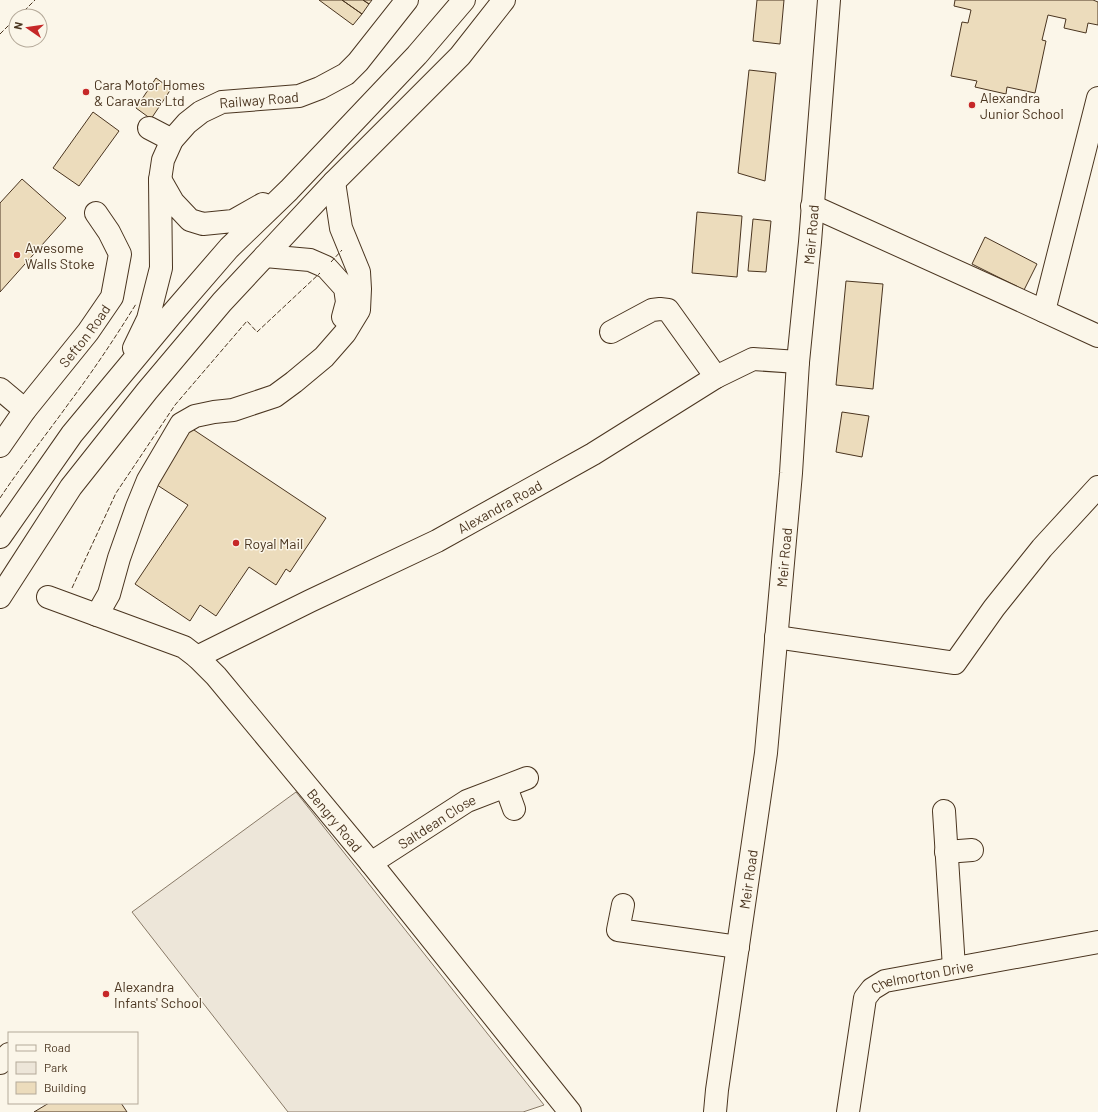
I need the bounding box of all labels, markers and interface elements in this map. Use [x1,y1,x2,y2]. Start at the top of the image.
north arrow [8,8,48,48]
text: N [11,21,25,31]
place label: Cara Motor Homes & Caravans Ltd [94,76,205,109]
marker: Cara Motor Homes & Caravans Ltd [81,87,91,97]
street label: Railway Road [219,88,299,111]
place label: Alexandra Junior School [980,89,1064,122]
marker: Alexandra Junior School [967,100,977,110]
street label: Meir Road [799,204,821,265]
place label: Awesome Walls Stoke [25,239,95,272]
marker: Awesome Walls Stoke [12,250,22,260]
street label: Sefton Road [55,301,113,370]
street label: Alexandra Road [454,476,545,537]
street label: Meir Road [772,527,795,588]
place label: Royal Mail [244,535,303,552]
marker: Royal Mail [231,538,241,548]
street label: Bengry Road [304,785,366,855]
street label: Saltdean Close [394,790,478,852]
street label: Meir Road [735,848,760,910]
street label: Chelmorton Drive [867,956,975,996]
place label: Alexandra Infants' School [114,978,202,1011]
marker: Alexandra Infants' School [101,989,111,999]
legend [8,1032,138,1104]
text: Road [44,1040,71,1054]
text: Park [44,1060,68,1074]
text: Building [44,1080,86,1094]

